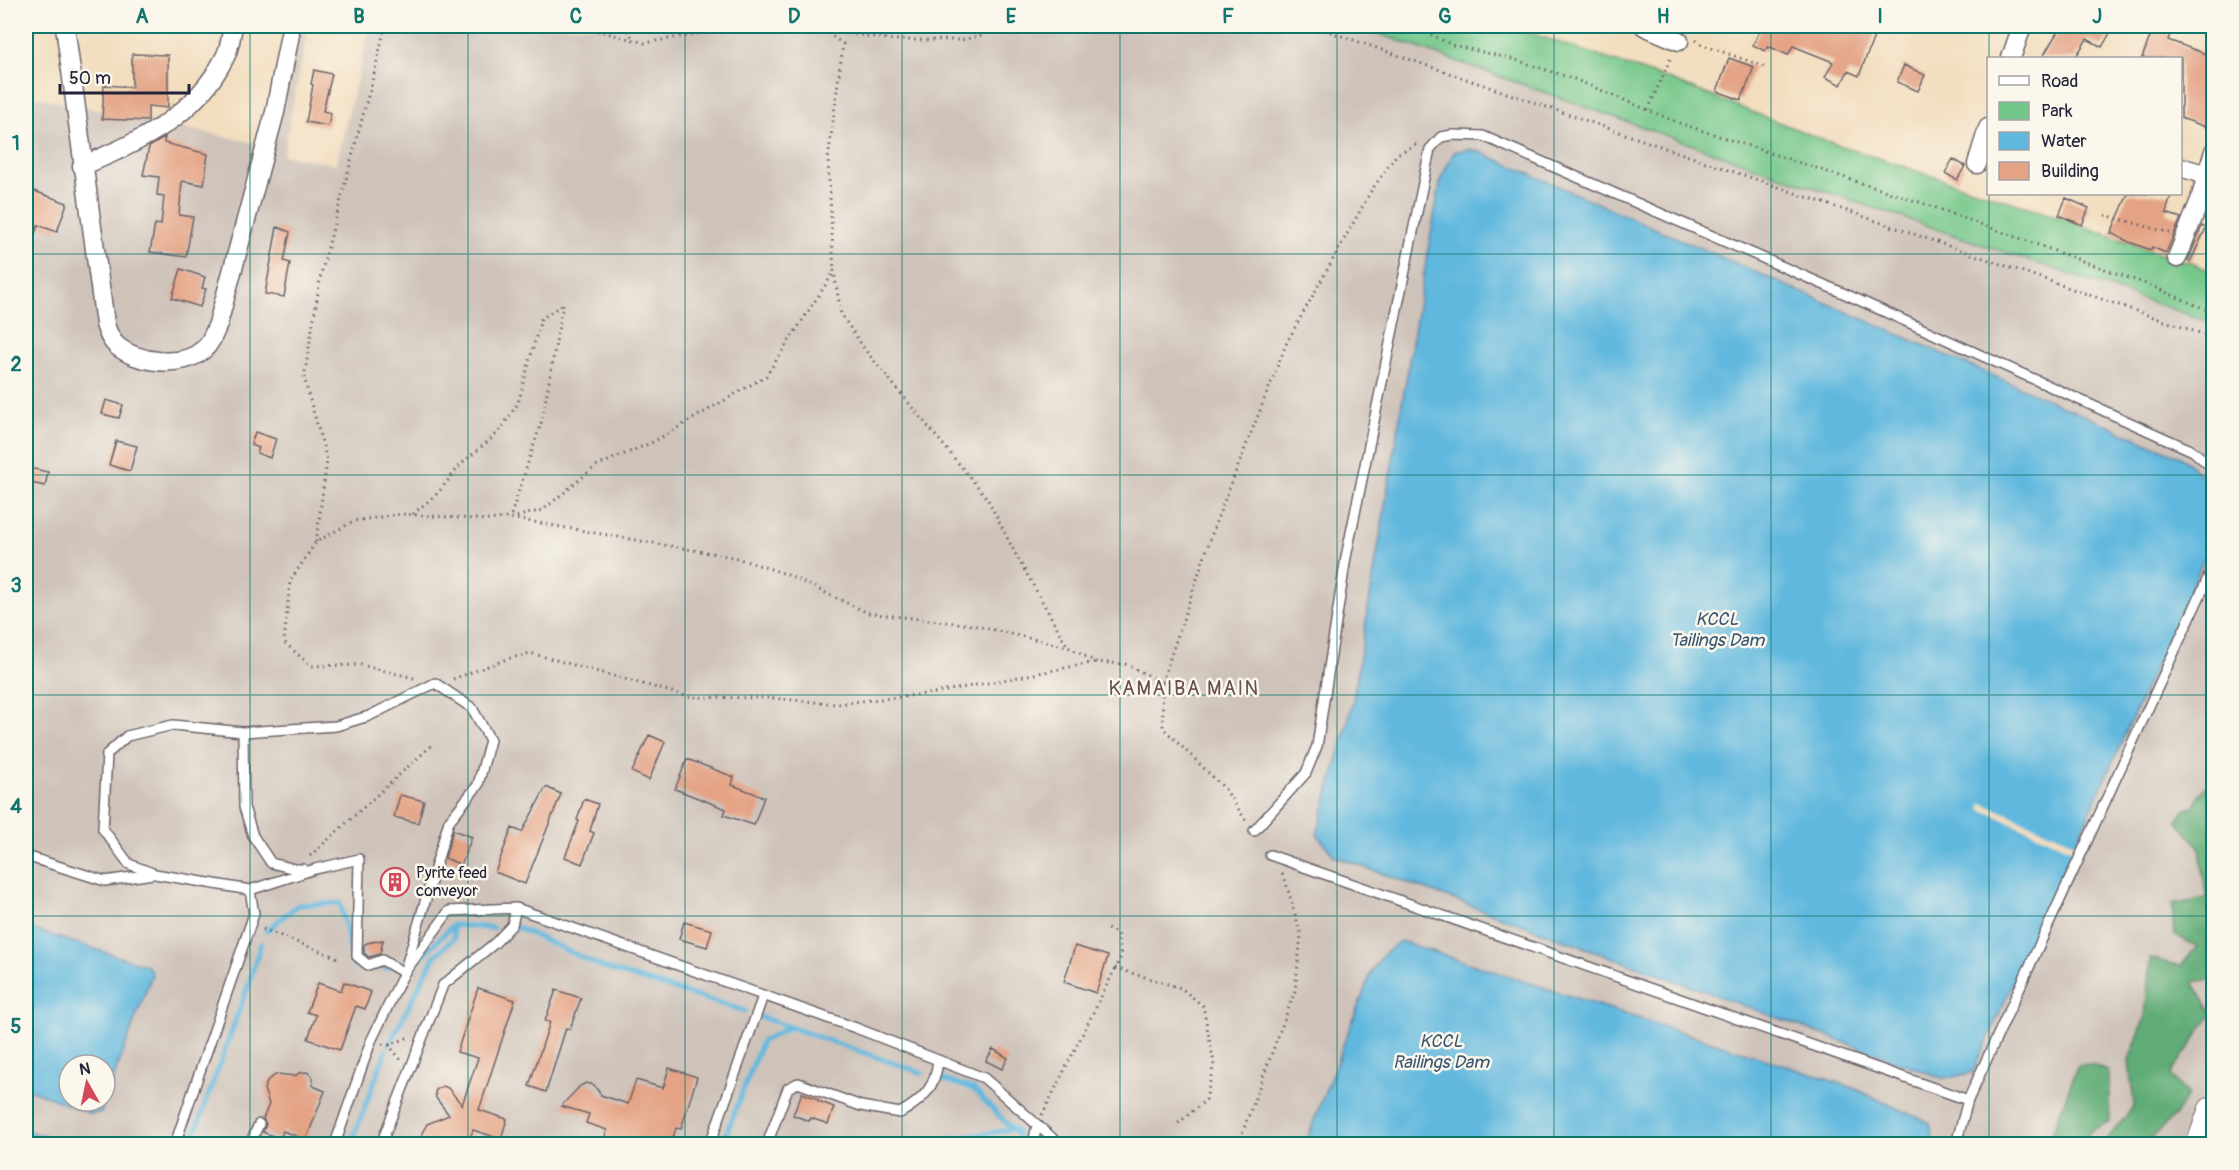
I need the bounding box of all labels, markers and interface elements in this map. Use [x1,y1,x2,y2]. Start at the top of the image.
text: A [136,4,149,29]
text: B [353,4,365,29]
text: C [570,4,582,29]
text: D [788,4,801,29]
text: E [1006,4,1017,29]
text: F [1222,4,1234,29]
text: G [1438,4,1452,29]
text: H [1657,4,1670,29]
text: I [1877,4,1883,29]
text: J [2092,4,2102,29]
scale bar [60,57,189,95]
legend [1987,57,2182,195]
text: 50 m [69,67,111,90]
text: Road [2041,70,2078,93]
text: Park [2041,100,2073,123]
text: Water [2041,130,2087,153]
text: 1 [12,131,20,156]
text: Building [2041,160,2099,183]
text: 2 [10,352,22,377]
text: 3 [10,573,22,598]
water label: KCCL Tailings Dam [1670,608,1765,652]
district label: KAMAIBA MAIN [1108,676,1260,701]
text: 4 [10,794,22,819]
place label: Pyrite feed conveyor [416,863,487,901]
building icon: Pyrite feed conveyor [379,866,411,898]
text: 5 [11,1014,22,1039]
water label: KCCL Railings Dam [1393,1030,1490,1074]
north arrow [57,1053,117,1113]
text: N [78,1058,92,1080]

